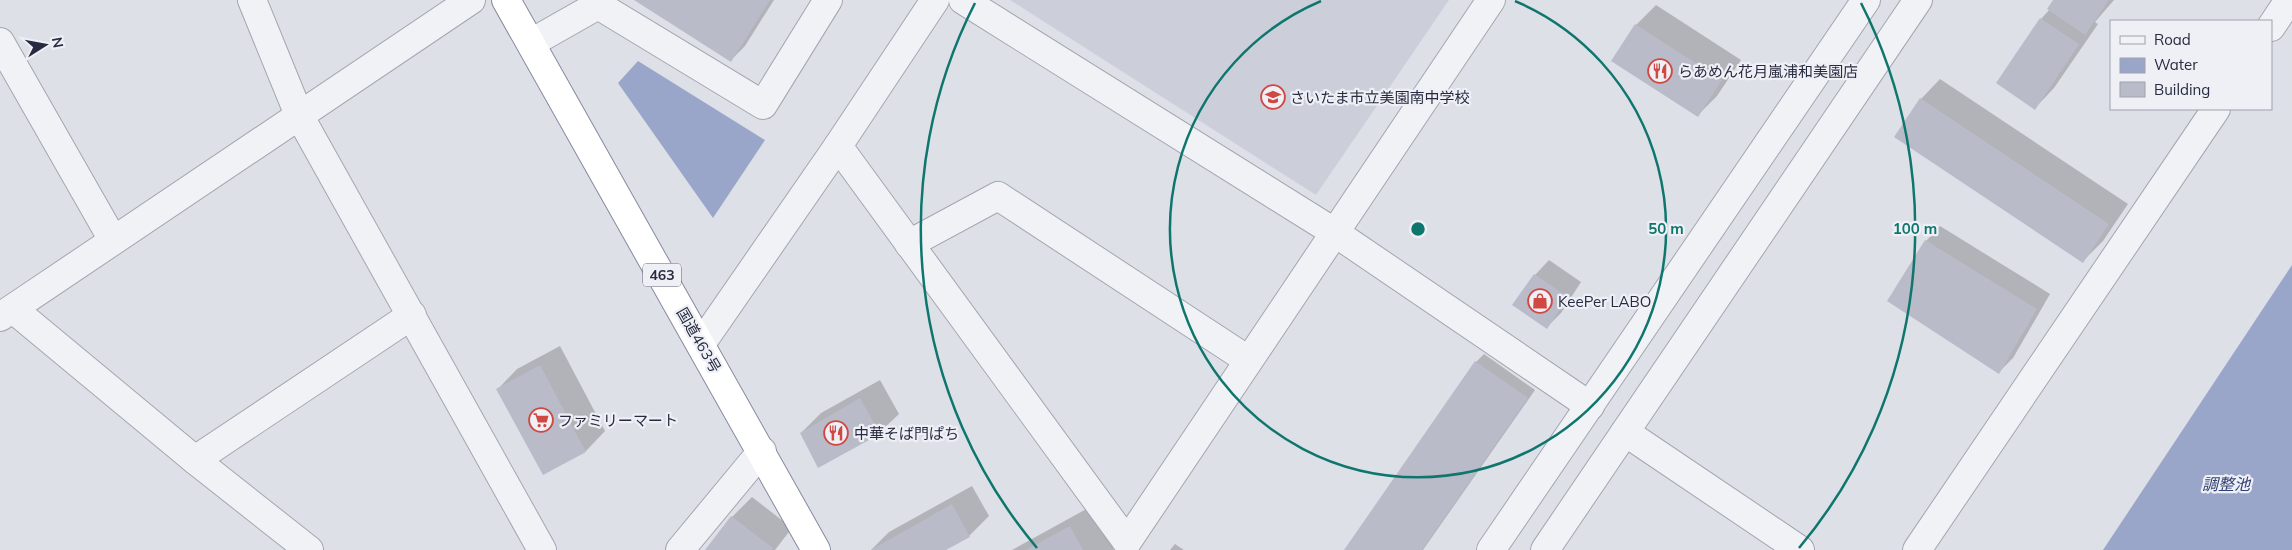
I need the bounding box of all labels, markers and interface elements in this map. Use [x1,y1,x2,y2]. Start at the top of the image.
north arrow [20,20,70,70]
legend [2110,20,2272,110]
text: Road [2154,30,2191,49]
text: N [48,36,68,49]
text: Water [2154,55,2198,74]
restaurant icon: らあめん花月嵐浦和美園店 [1647,58,1673,84]
place label: らあめん花月嵐浦和美園店 [1678,62,1858,81]
text: Building [2154,80,2210,99]
school or university icon: さいたま市立美園南中学校 [1260,84,1286,110]
place label: さいたま市立美園南中学校 [1290,88,1470,107]
text: 50 m [1648,219,1684,238]
text: 100 m [1893,219,1937,238]
centre of rings [1409,220,1427,238]
road number: 463 [643,264,681,286]
shop icon: KeePer LABO [1527,288,1553,314]
place label: KeePer LABO [1558,292,1651,311]
street label: 国道463号 [673,304,725,376]
supermarket icon: ファミリーマート [528,407,554,433]
place label: ファミリーマート [558,411,678,430]
restaurant icon: 中華そば門ぱち [823,420,849,446]
place label: 中華そば門ぱち [854,424,959,443]
water label: 調整池 [2202,474,2252,494]

